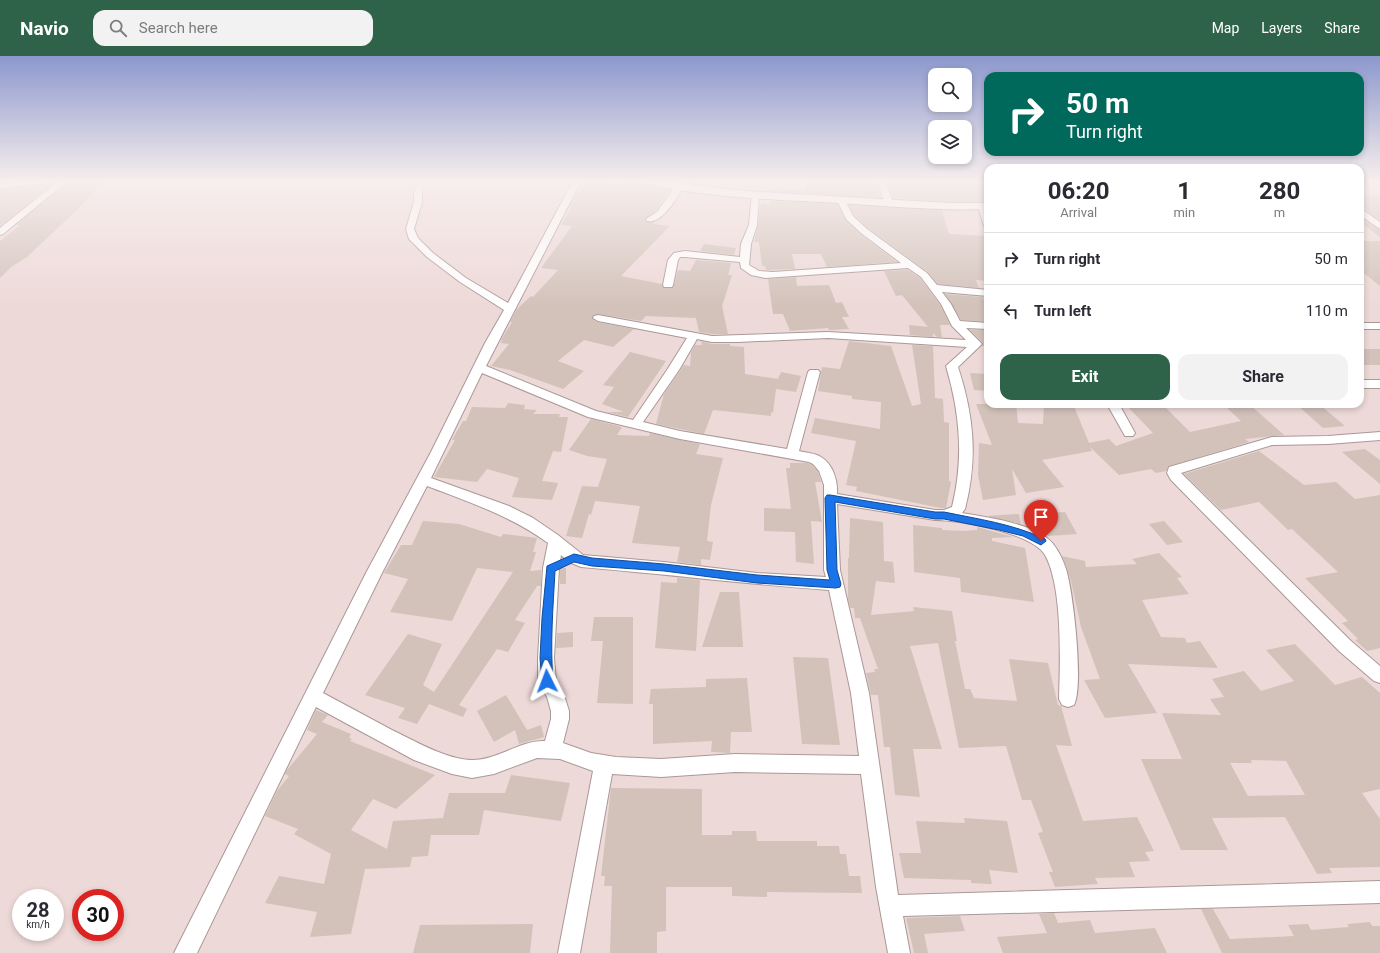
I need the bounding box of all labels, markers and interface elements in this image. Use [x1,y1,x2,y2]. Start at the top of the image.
search box [93,10,373,46]
text: Navio [20,17,69,40]
icon: search [107,17,129,39]
text: Search here [139,19,218,37]
text: Map [1212,20,1239,36]
text: Layers [1261,20,1302,36]
text: Share [1324,20,1360,36]
map controls [928,68,972,164]
button: search [928,68,972,112]
text: 50 m [1066,87,1129,120]
icon: right [1000,88,1052,140]
button: layers [928,120,972,164]
text: Turn right [1066,121,1143,142]
text: 06:20 [1048,177,1110,205]
text: 1 [1177,177,1191,205]
text: 280 [1259,177,1300,205]
text: Arrival [1060,205,1097,220]
text: min [1173,205,1195,220]
text: m [1274,205,1285,220]
icon: right [1000,248,1022,270]
text: Turn right [1034,250,1100,268]
text: 50 m [1314,250,1348,268]
icon: left [1000,300,1022,322]
text: Turn left [1034,302,1091,320]
text: 110 m [1306,302,1348,320]
button: Exit [1000,354,1170,400]
button: Share [1178,354,1348,400]
pin [1024,500,1058,541]
icon: arrive [1030,506,1052,528]
position arrow [526,660,568,702]
speed limit sign: 30 [72,889,124,941]
text: 28 [27,898,49,922]
text: km/h [26,919,50,930]

